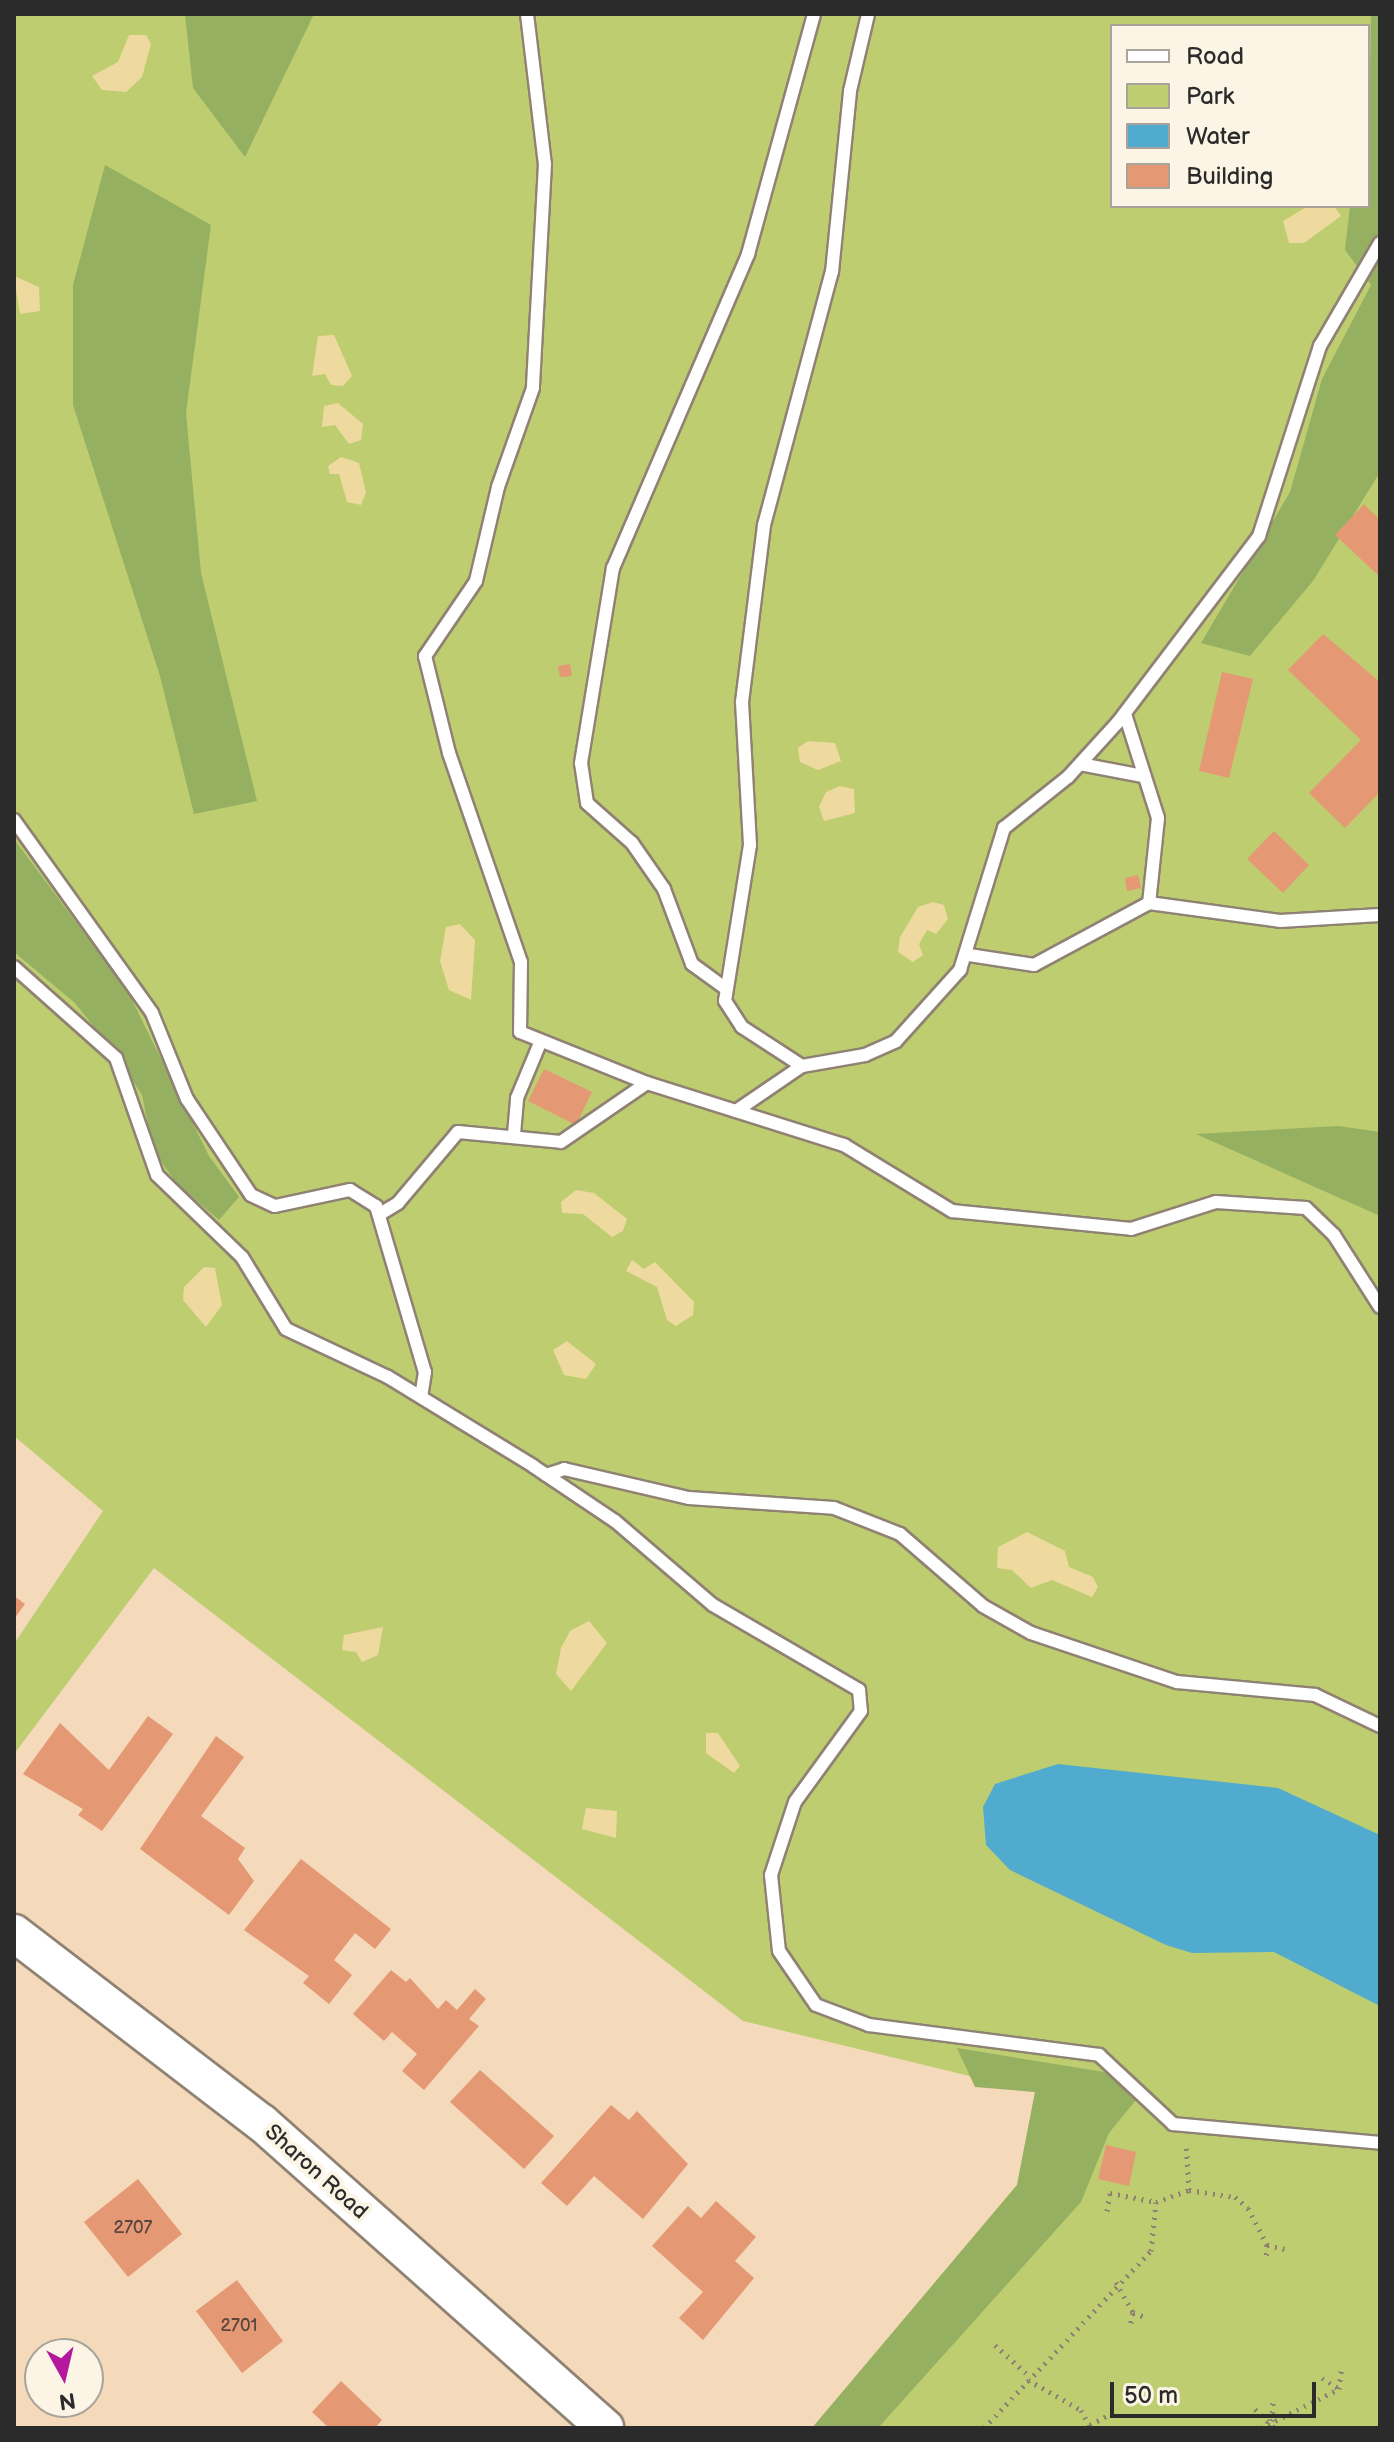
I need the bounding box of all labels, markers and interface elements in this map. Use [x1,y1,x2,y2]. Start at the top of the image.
legend [1110,24,1370,208]
text: Road [1186,42,1244,71]
text: Park [1186,82,1234,111]
text: Water [1186,122,1250,151]
text: Building [1186,162,1273,191]
street label: Sharon Road [259,2119,373,2225]
house number: 2707 [114,2217,152,2239]
house number: 2701 [220,2315,258,2337]
north arrow [24,2338,104,2418]
scale bar [1114,2366,1320,2416]
text: 50 m [1124,2381,1178,2410]
text: N [57,2386,77,2415]

